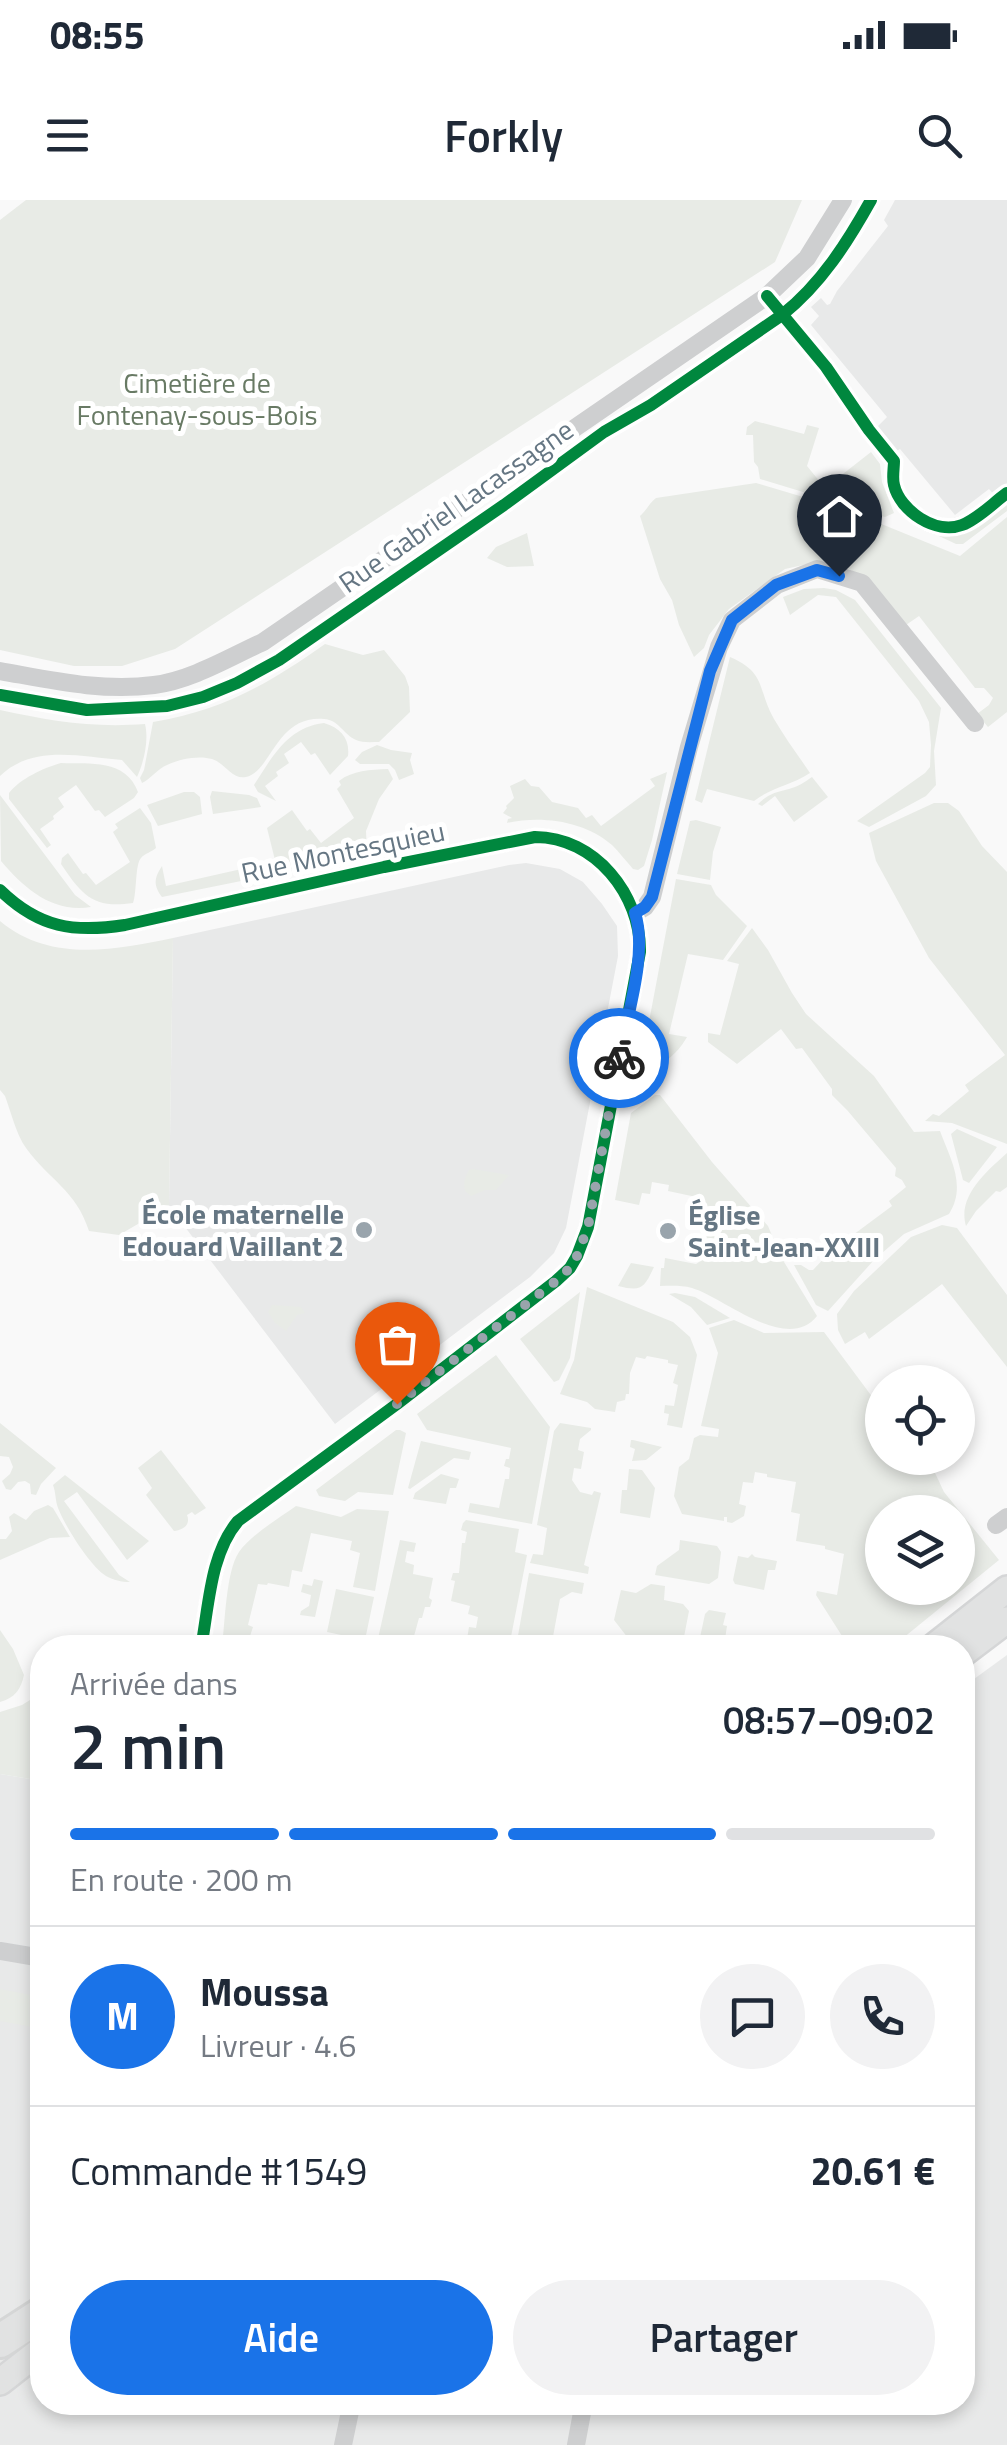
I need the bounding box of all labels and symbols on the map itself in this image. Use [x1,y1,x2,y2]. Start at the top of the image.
park label: Cimetière de Fontenay-sous-Bois [76,361,318,436]
street label: Rue Gabriel Lacassagne [329,408,582,603]
pin [797,474,882,577]
street label: Rue Montesquieu [237,809,449,894]
courier [569,1008,669,1108]
place label: École maternelle Edouard Vaillant 2 [122,1192,344,1267]
place label: Église Saint-Jean-XXIII [688,1193,880,1268]
marker: École maternelle Edouard Vaillant 2 [353,1219,375,1241]
marker: Église Saint-Jean-XXIII [657,1220,679,1242]
pin [355,1302,440,1405]

